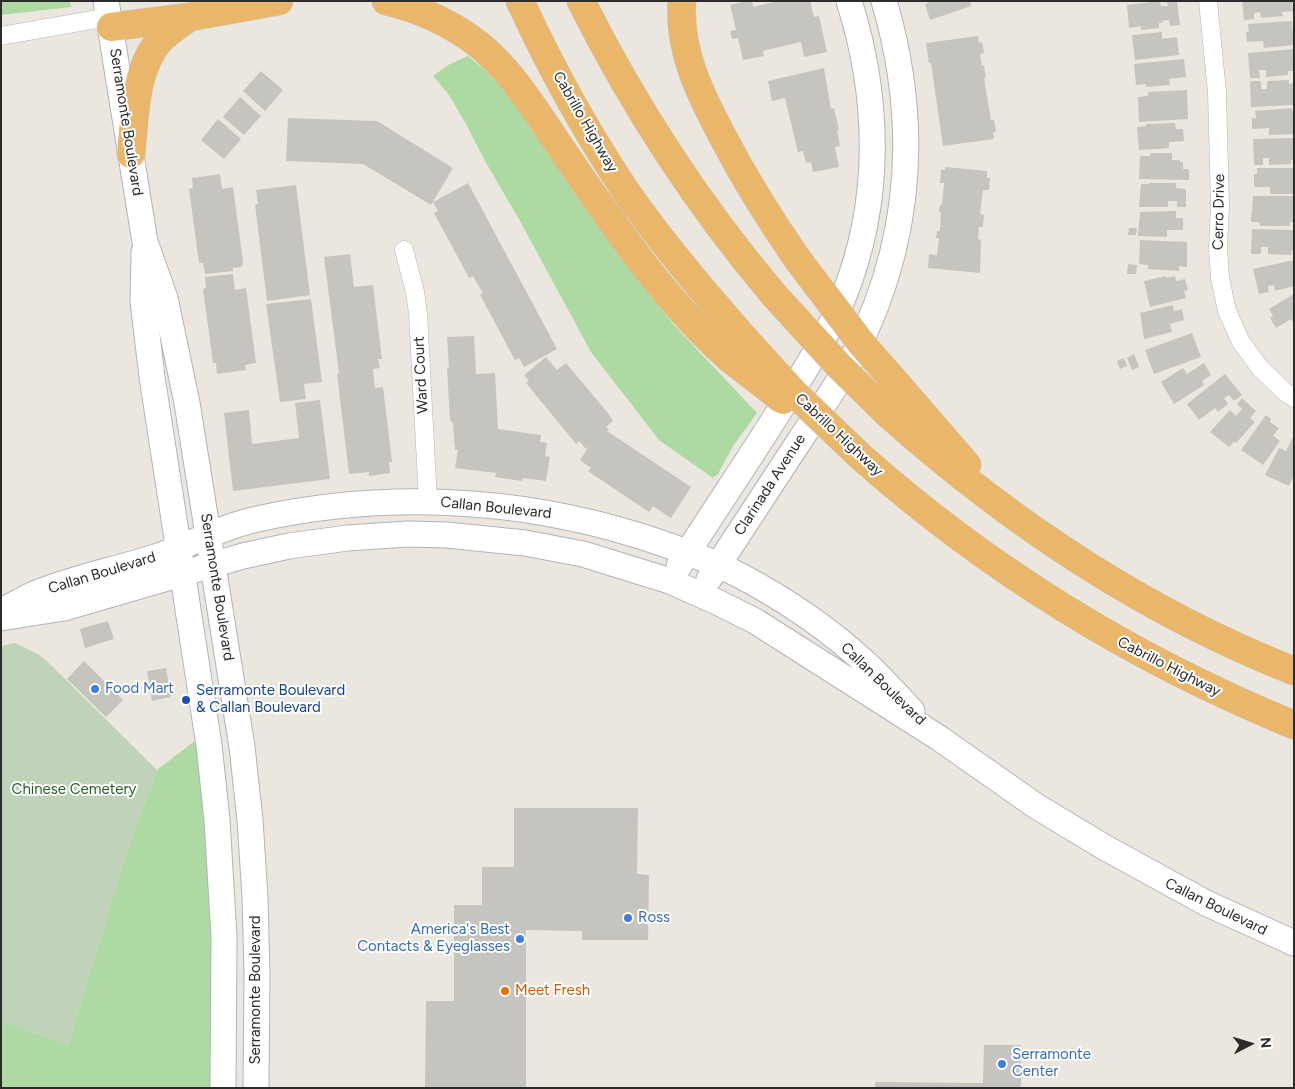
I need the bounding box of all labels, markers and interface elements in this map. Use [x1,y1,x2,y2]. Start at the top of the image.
street label: Serramonte Boulevard [105,47,147,197]
street label: Cabrillo Highway [549,68,621,176]
street label: Cerro Drive [1209,174,1229,250]
street label: Ward Court [410,336,432,414]
street label: Cabrillo Highway [791,390,887,480]
street label: Clarinada Avenue [731,431,809,539]
street label: Callan Boulevard [440,493,552,523]
street label: Serramonte Boulevard [196,512,238,662]
street label: Callan Boulevard [46,548,158,598]
street label: Cabrillo Highway [1114,633,1224,701]
street label: Callan Boulevard [837,639,929,729]
place label: Food Mart [105,680,174,698]
place label: Serramonte Boulevard & Callan Boulevard [196,682,345,717]
marker: Food Mart [89,683,101,695]
marker: Serramonte Boulevard & Callan Boulevard [180,694,192,706]
park label: Chinese Cemetery [12,781,136,799]
street label: Callan Boulevard [1162,874,1270,940]
place label: Ross [638,909,670,927]
marker: Ross [622,912,634,924]
street label: Serramonte Boulevard [247,915,265,1065]
place label: America's Best Contacts & Eyeglasses [357,921,510,956]
marker: America's Best Contacts & Eyeglasses [514,933,526,945]
place label: Meet Fresh [515,982,590,1000]
marker: Meet Fresh [499,985,511,997]
north arrow [1225,1019,1275,1069]
text: N [1257,1037,1274,1049]
place label: Serramonte Center [1012,1046,1091,1081]
marker: Serramonte Center [996,1058,1008,1070]

